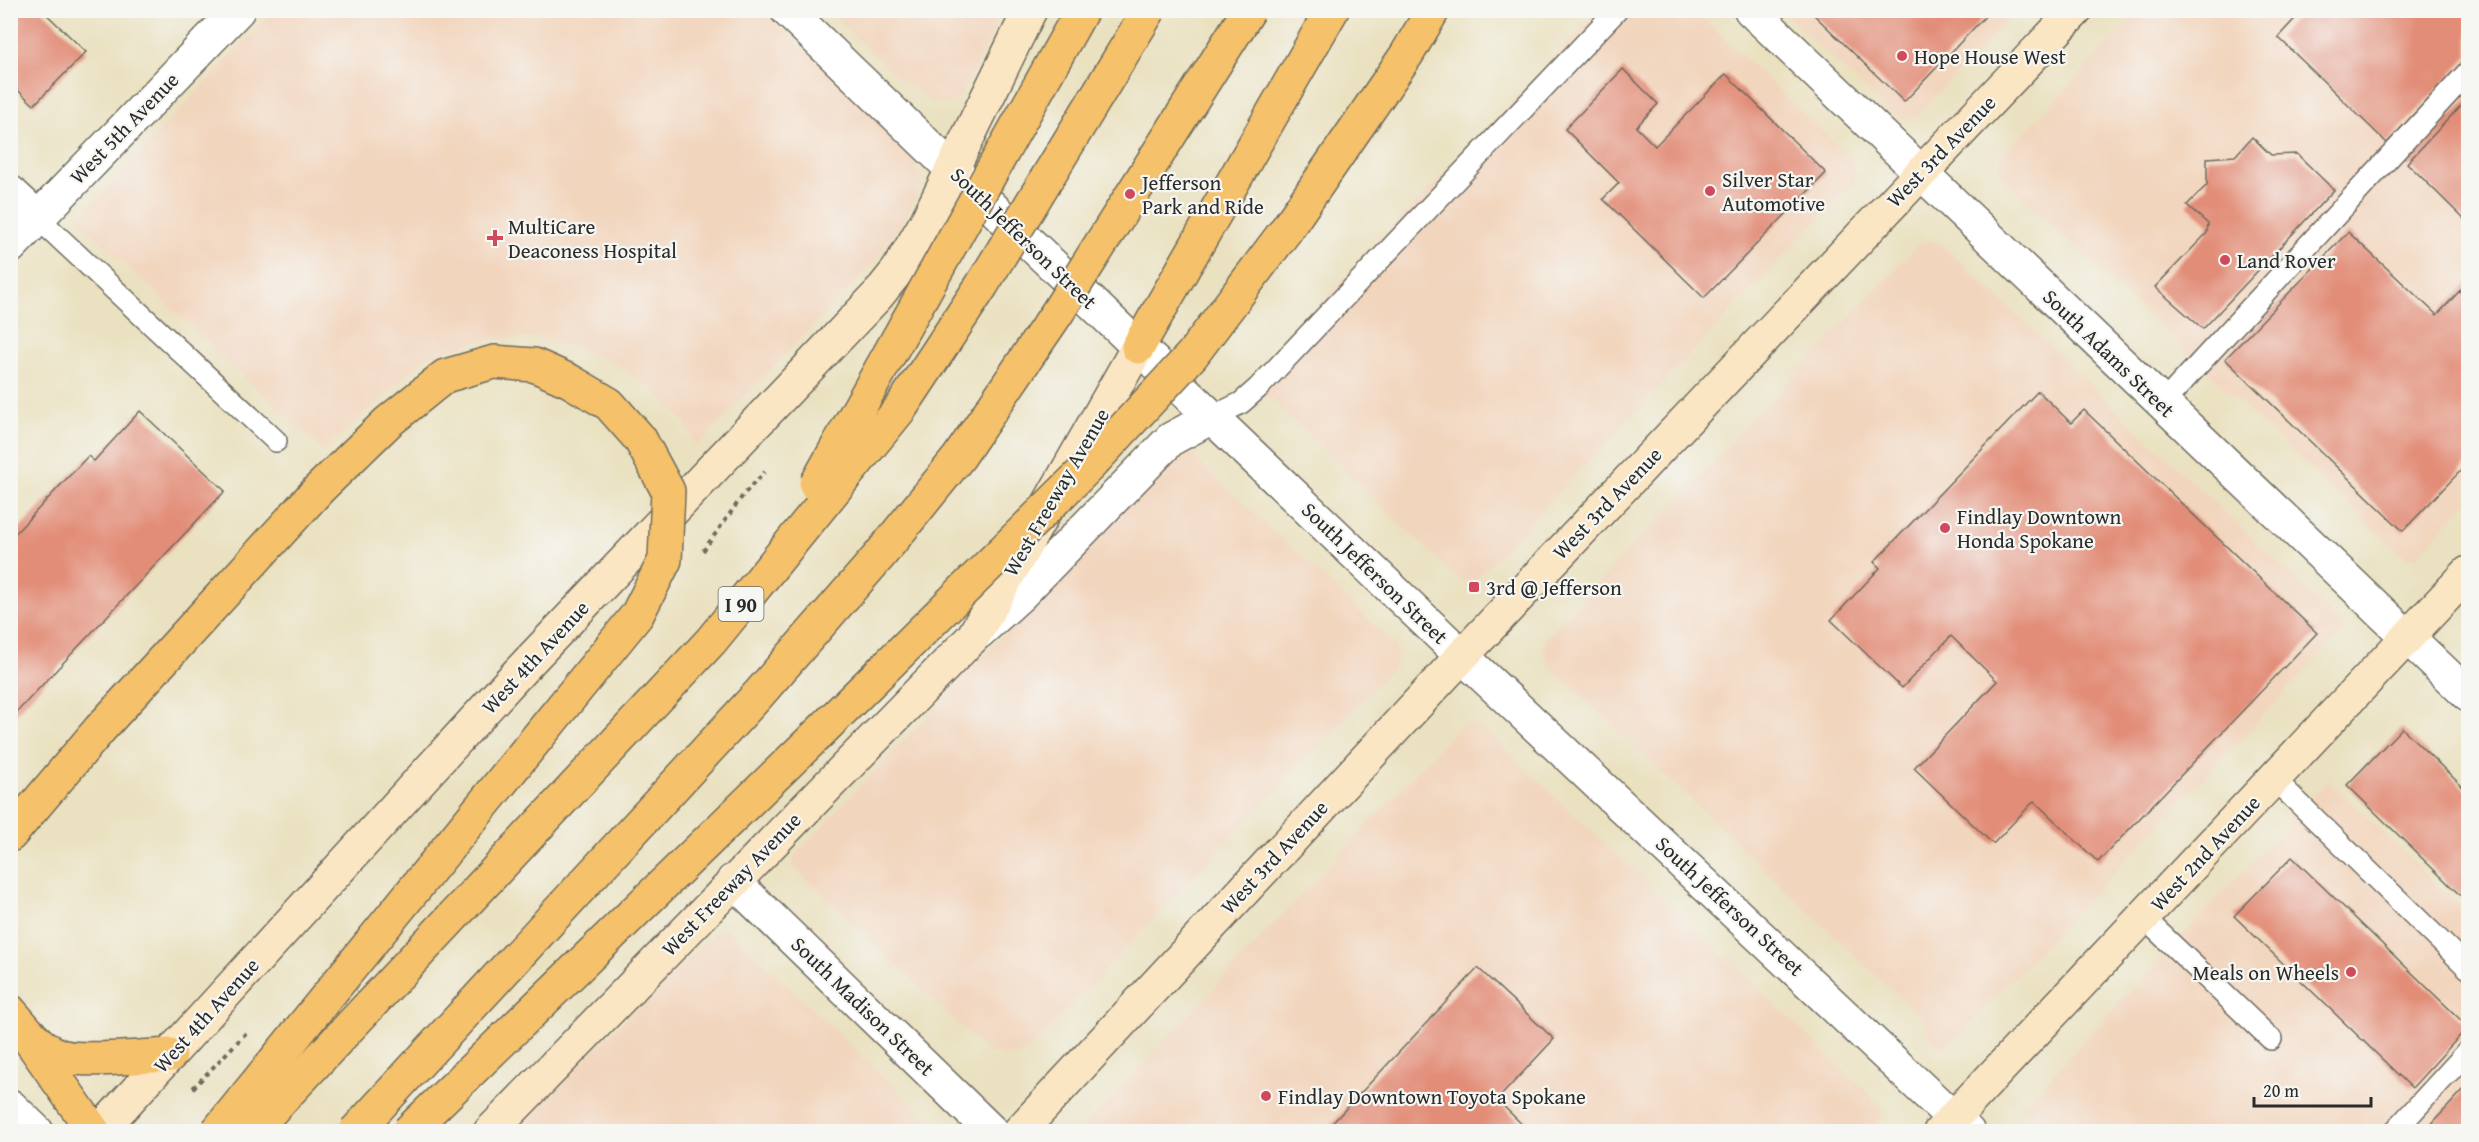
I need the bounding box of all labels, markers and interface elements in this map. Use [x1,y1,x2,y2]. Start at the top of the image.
place label: Hope House West [1914,41,2067,72]
marker: Hope House West [1895,49,1909,63]
street label: West 5th Avenue [62,65,186,191]
street label: West 3rd Avenue [1879,88,2003,214]
street label: South Jefferson Street [944,160,1105,317]
place label: Silver Star Automotive [1722,164,1825,219]
place label: Jefferson Park and Ride [1139,167,1264,222]
marker: Silver Star Automotive [1703,184,1717,198]
marker: Jefferson Park and Ride [1123,187,1137,201]
place label: MultiCare Deaconess Hospital [508,211,677,266]
marker: MultiCare Deaconess Hospital [486,229,504,247]
place label: Land Rover [2237,245,2336,276]
marker: Land Rover [2218,253,2232,267]
street label: South Adams Street [2036,282,2183,425]
street label: West Freeway Avenue [995,402,1117,582]
street label: West 3rd Avenue [1545,440,1669,566]
street label: South Jefferson Street [1295,495,1456,652]
place label: Findlay Downtown Honda Spokane [1957,501,2122,556]
marker: Findlay Downtown Honda Spokane [1938,521,1952,535]
place label: 3rd @ Jefferson [1486,572,1622,603]
marker: 3rd @ Jefferson [1467,580,1481,594]
road number: I 90 [718,587,764,621]
street label: West 4th Avenue [474,593,596,721]
street label: West 2nd Avenue [2143,788,2267,918]
street label: West 3rd Avenue [1213,793,1335,921]
street label: West Freeway Avenue [654,805,808,963]
street label: South Jefferson Street [1649,829,1812,984]
street label: South Madison Street [784,929,942,1083]
street label: West 4th Avenue [146,950,266,1080]
place label: Meals on Wheels [2192,957,2339,988]
marker: Meals on Wheels [2344,965,2358,979]
scale bar [2254,1070,2371,1108]
text: 20 m [2263,1077,2299,1104]
place label: Findlay Downtown Toyota Spokane [1278,1081,1586,1112]
marker: Findlay Downtown Toyota Spokane [1259,1089,1273,1103]

